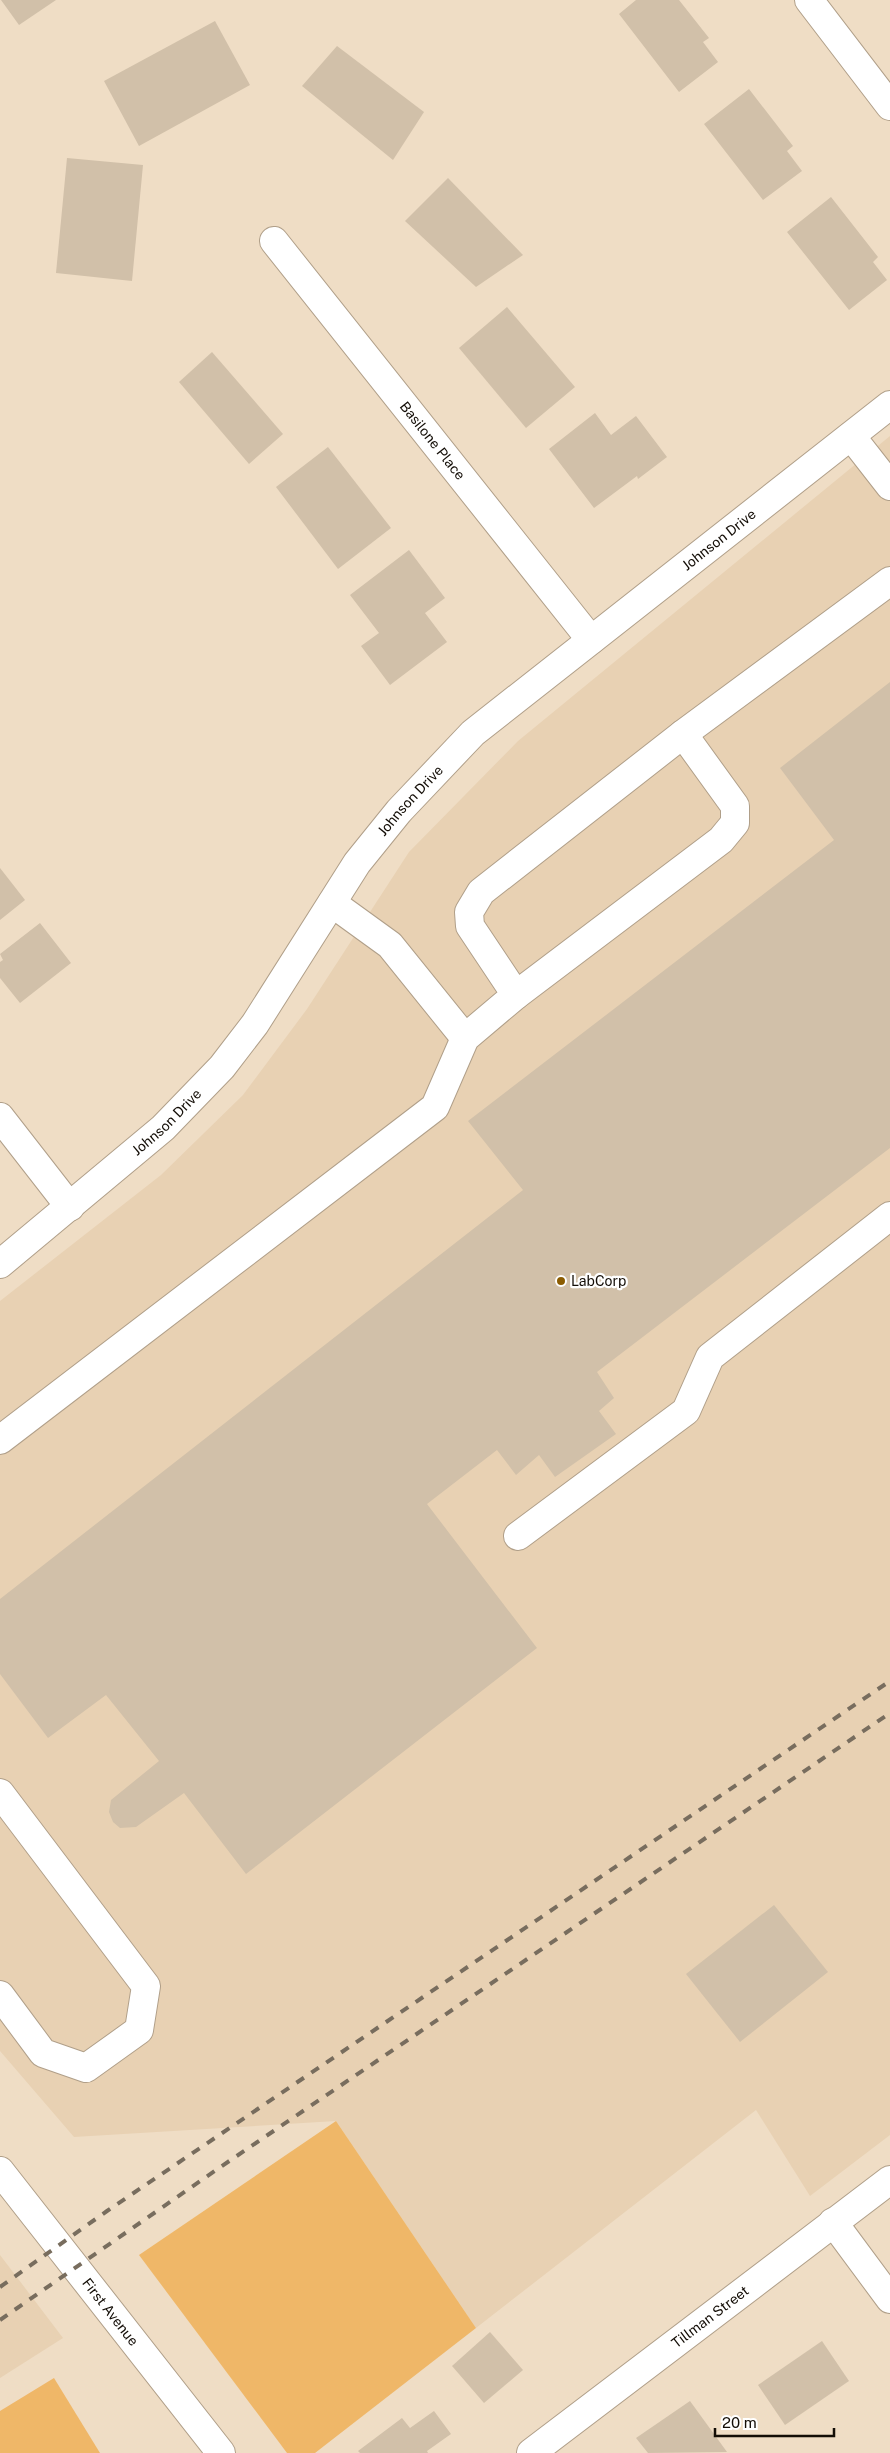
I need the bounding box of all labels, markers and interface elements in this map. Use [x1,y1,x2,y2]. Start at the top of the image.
street label: Basilone Place [397,398,469,483]
street label: Johnson Drive [679,506,759,574]
street label: Johnson Drive [374,762,446,839]
street label: Johnson Drive [129,1085,205,1159]
place label: LabCorp [571,1273,626,1289]
marker: LabCorp [555,1275,567,1287]
street label: First Avenue [79,2275,142,2349]
street label: Tillman Street [668,2282,752,2351]
scale bar [715,2406,834,2438]
text: 20 m [722,2414,757,2431]

